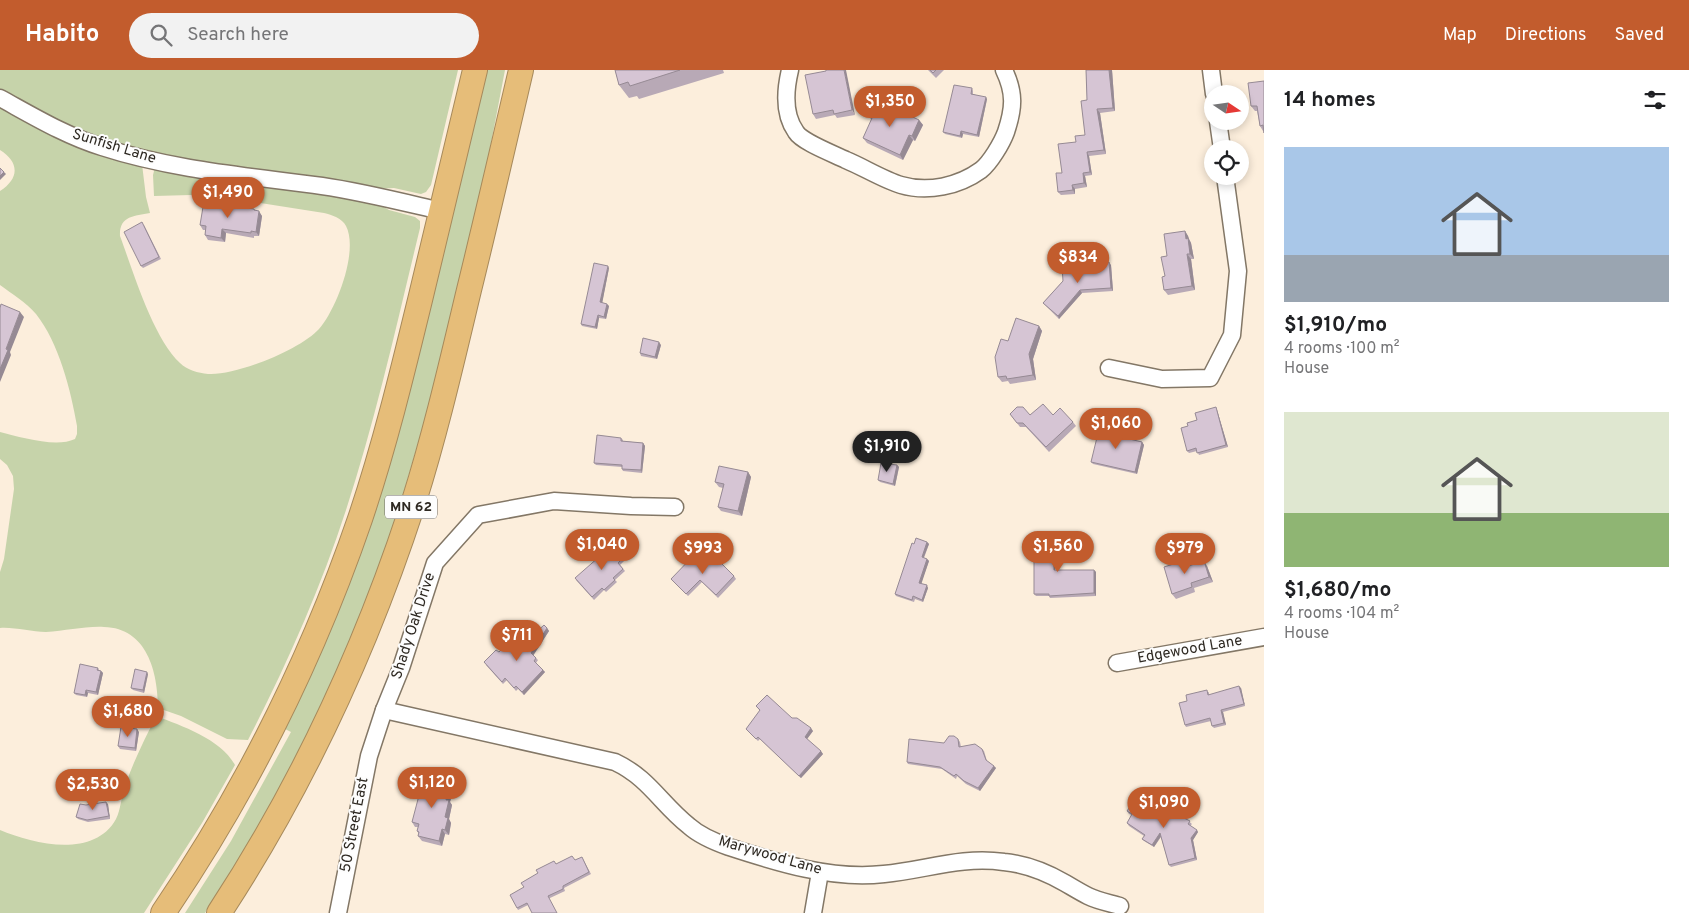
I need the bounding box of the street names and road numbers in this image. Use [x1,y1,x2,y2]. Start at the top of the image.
street label: Sunfish Lane [70,125,158,169]
road number: MN 62 [385,496,437,518]
street label: Shady Oak Drive [388,570,440,682]
street label: Edgewood Lane [1136,631,1244,669]
street label: 50 Street East [336,776,374,874]
street label: Marywood Lane [716,832,824,880]

